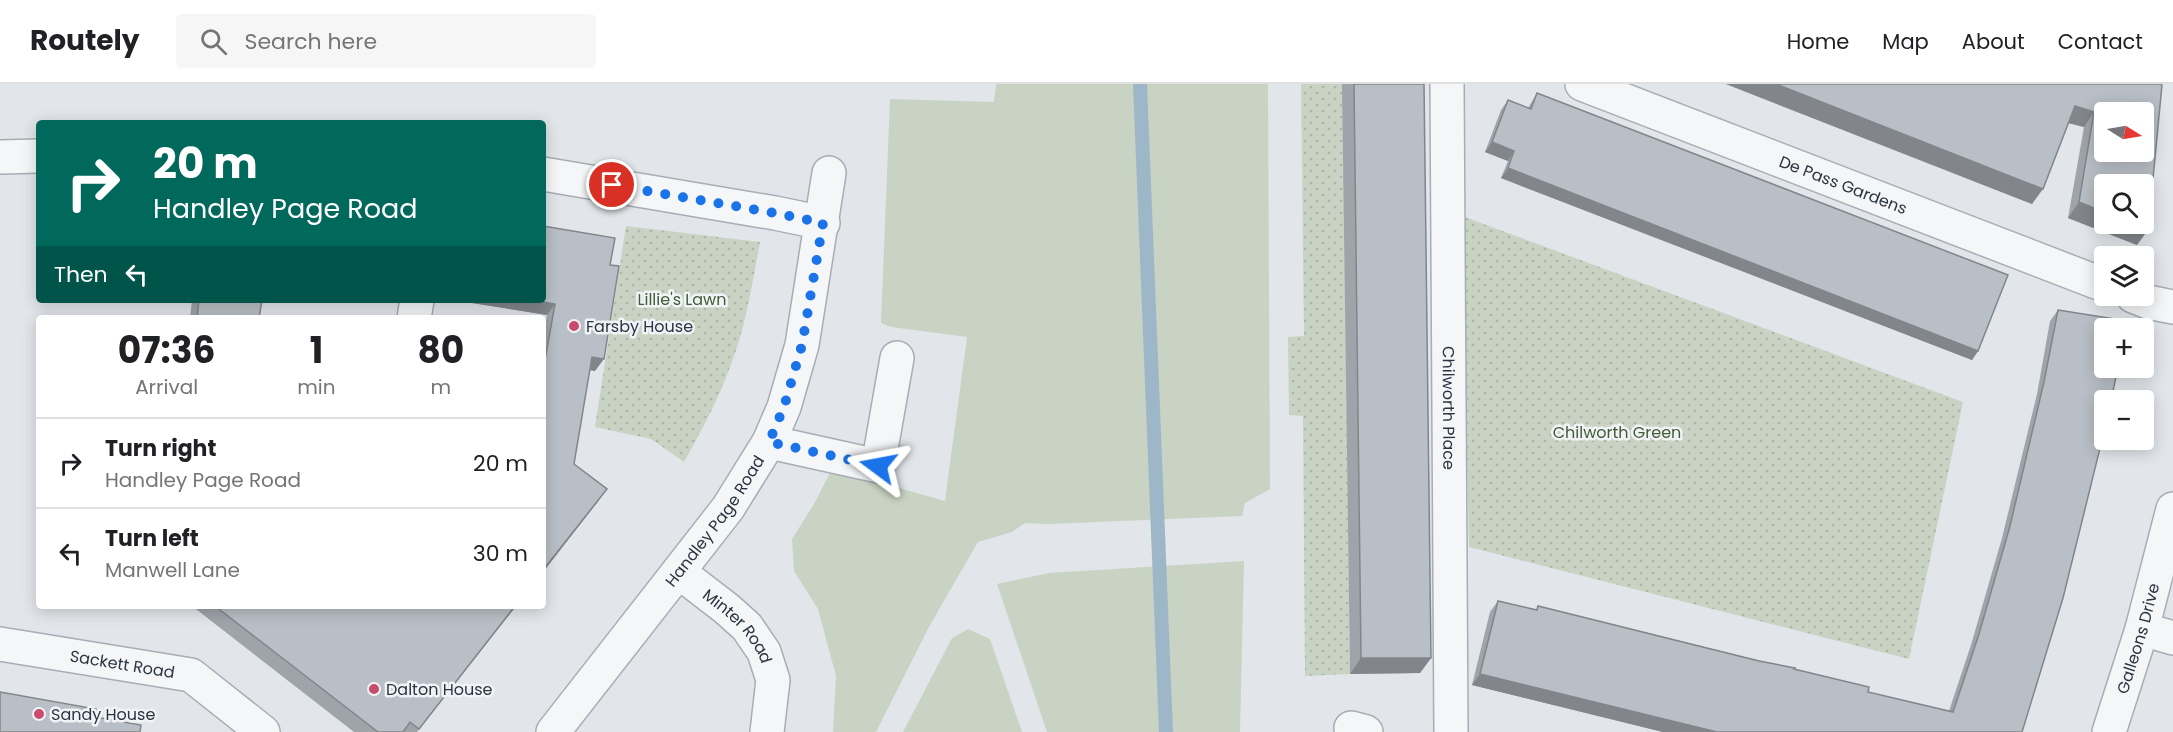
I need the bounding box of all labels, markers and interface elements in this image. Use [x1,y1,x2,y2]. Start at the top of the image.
search box [176,14,596,68]
text: Routely [30,21,140,60]
icon: search [197,25,230,58]
text: Search here [245,26,377,57]
text: Home [1787,27,1849,56]
text: Map [1882,27,1929,56]
text: About [1962,27,2025,56]
text: Contact [2058,27,2143,56]
north arrow [2094,102,2154,162]
map controls [2094,102,2154,450]
text: 20 m [153,134,258,193]
icon: right [54,144,132,222]
street label: De Pass Gardens [1776,150,1911,220]
pin [586,159,637,210]
icon: arrive [595,168,628,201]
button: search [2094,174,2154,234]
text: Handley Page Road [153,190,418,227]
button: layers [2094,246,2154,306]
icon: left [120,258,153,291]
text: Then [54,259,108,290]
park label: Lillie's Lawn [638,288,726,311]
place label: Farsby House [586,315,693,338]
button: + [2094,318,2154,378]
marker: Farsby House [567,319,581,333]
text: 07:36 [118,325,215,376]
text: 1 [310,325,323,376]
text: 80 [417,325,464,376]
street label: Chilworth Place [1437,346,1461,470]
text: Arrival [135,373,198,401]
text: min [297,373,336,401]
text: m [430,373,451,401]
button: − [2094,390,2154,450]
park label: Chilworth Green [1553,421,1681,444]
text: Turn right [105,433,216,464]
position arrow [846,434,910,498]
icon: right [54,447,87,480]
text: 20 m [473,448,528,479]
street label: Handley Page Road [659,451,770,591]
text: Handley Page Road [105,466,301,494]
text: Turn left [105,523,199,554]
icon: left [54,537,87,570]
text: 30 m [473,538,528,569]
text: Manwell Lane [105,556,240,584]
street label: Galleons Drive [2111,581,2165,697]
street label: Minter Road [698,583,778,666]
street label: Sackett Road [68,644,176,684]
place label: Dalton House [386,678,493,701]
marker: Dalton House [367,682,381,696]
place label: Sandy House [51,703,155,726]
marker: Sandy House [32,707,46,721]

